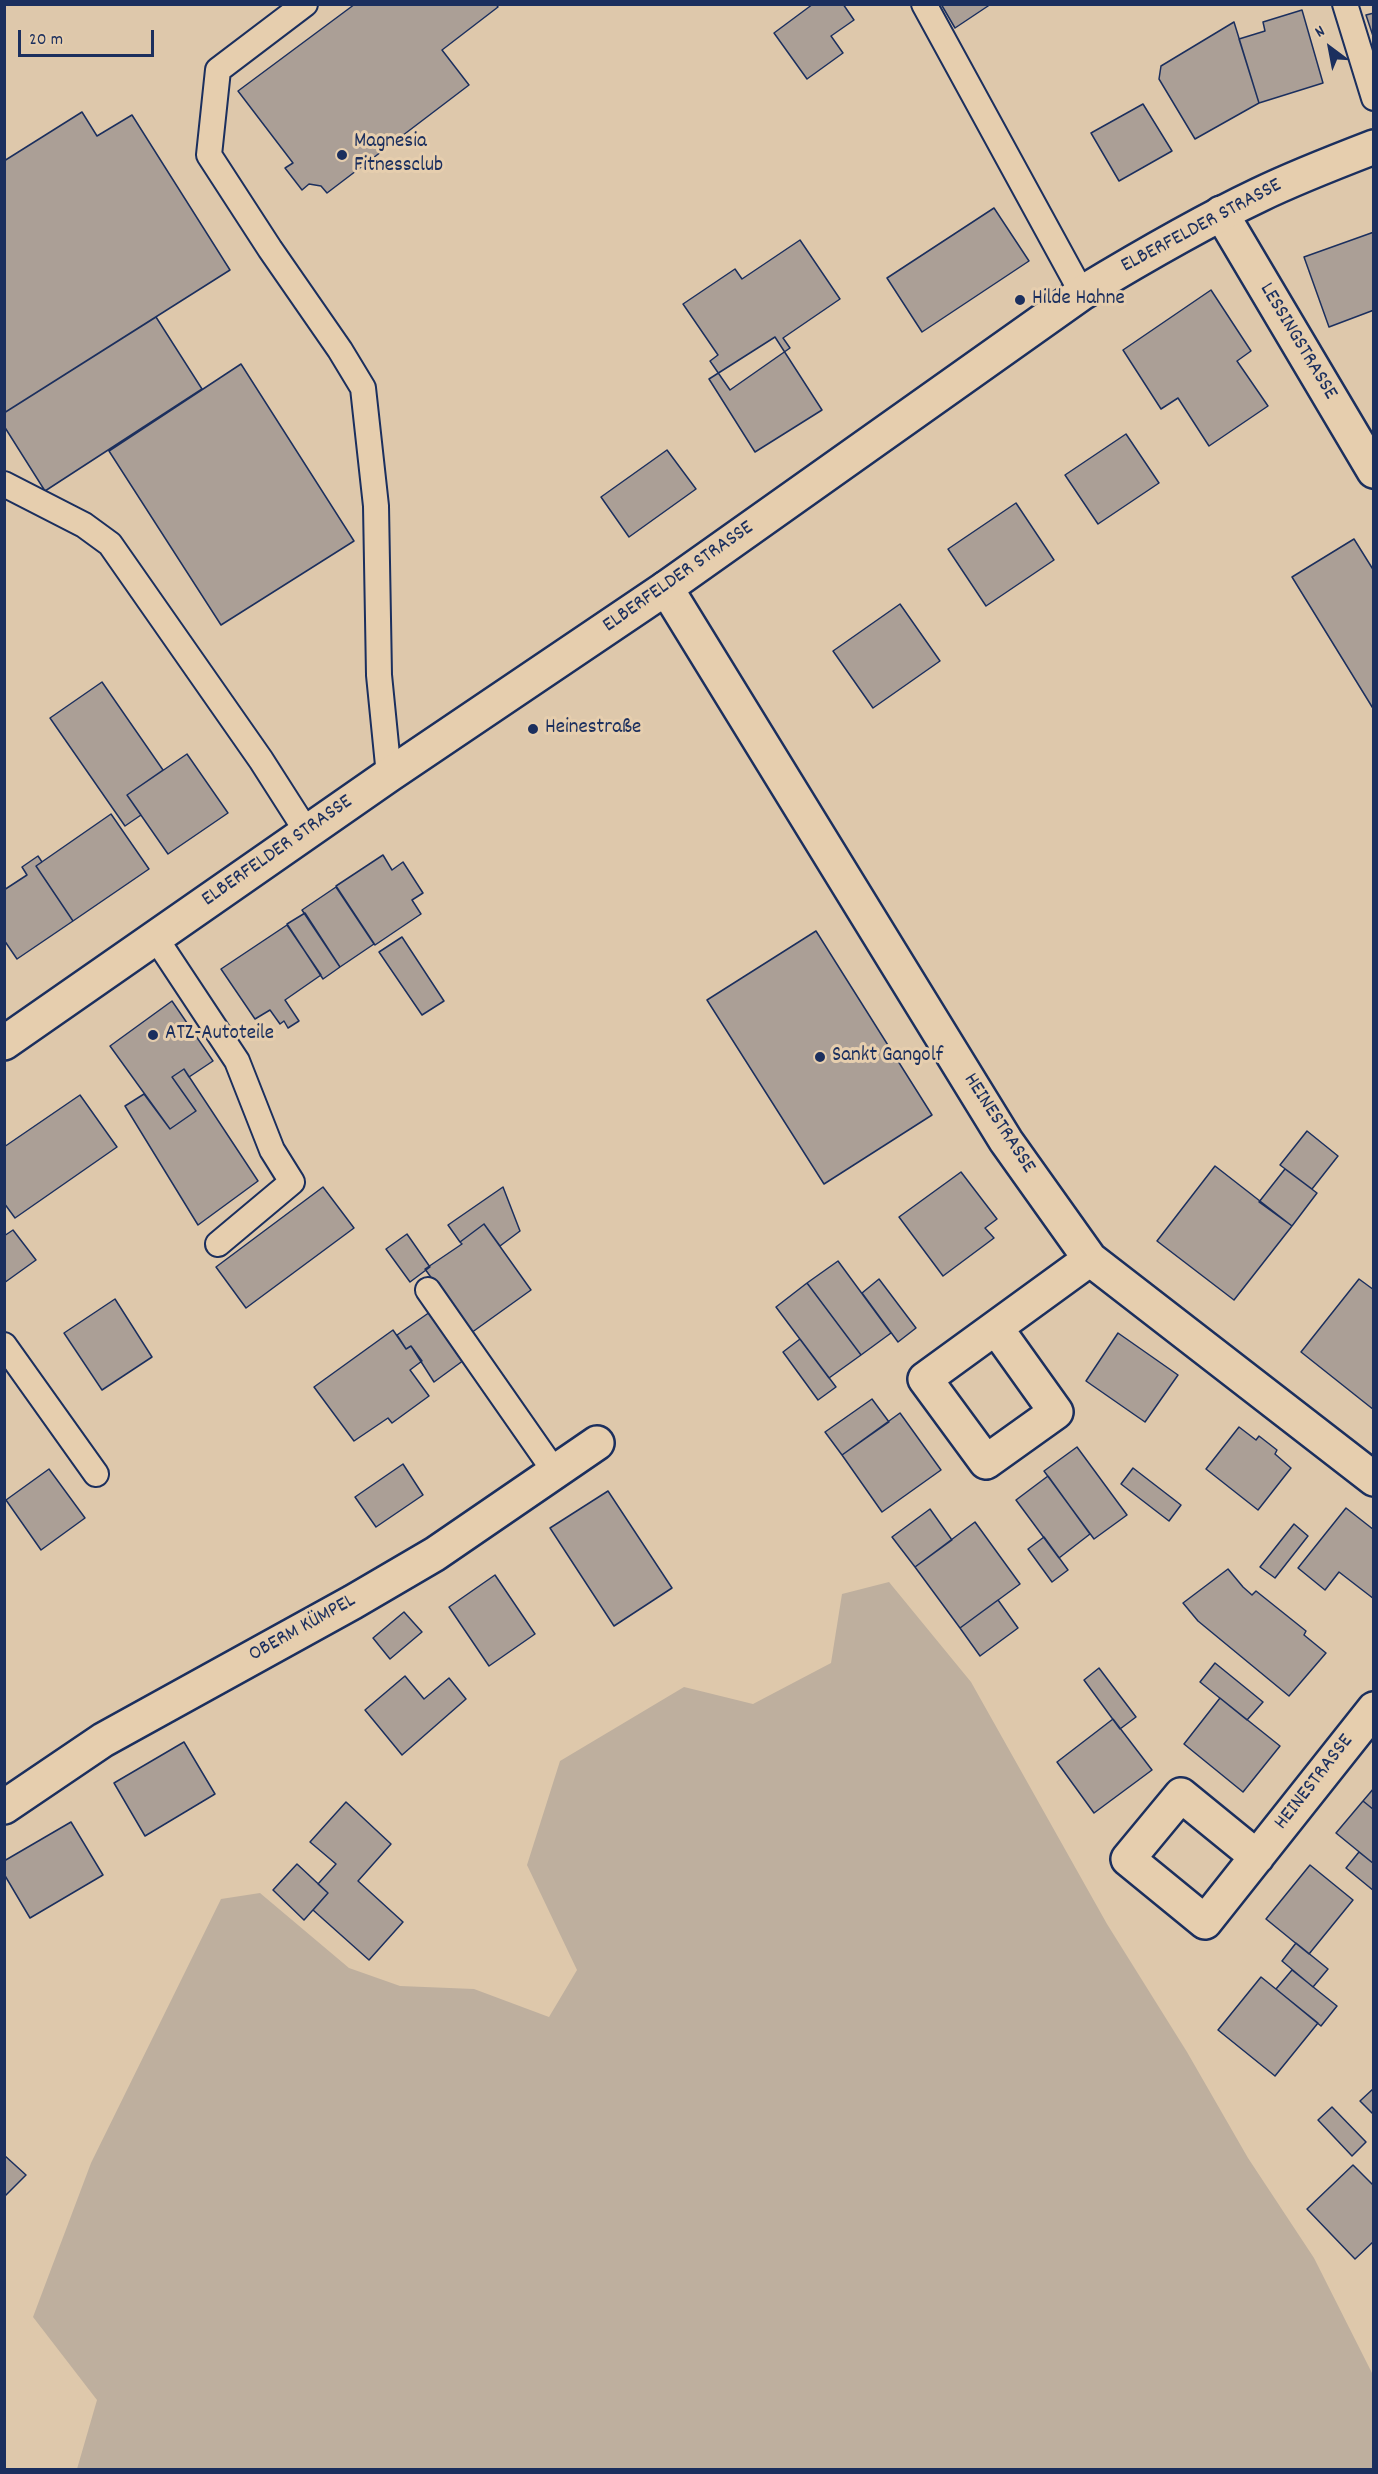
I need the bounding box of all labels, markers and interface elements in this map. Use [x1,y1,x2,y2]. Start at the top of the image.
scale bar [21,18,158,56]
north arrow [1300,18,1360,78]
text: N [1311,20,1330,44]
text: 20 m [29,28,63,53]
place label: Magnesia Fitnessclub [354,130,443,180]
marker: Magnesia Fitnessclub [335,148,349,162]
street label: ELBERFELDER STRASSE [1117,174,1287,280]
street label: LESSINGSTRASSE [1252,279,1342,405]
place label: Hilde Hahne [1032,287,1125,313]
marker: Hilde Hahne [1013,293,1027,307]
street label: ELBERFELDER STRASSE [599,517,759,639]
place label: Heinestraße [545,716,641,742]
marker: Heinestraße [526,722,540,736]
street label: ELBERFELDER STRASSE [198,791,358,913]
place label: ATZ-Autoteile [165,1022,274,1048]
marker: ATZ-Autoteile [146,1028,160,1042]
place label: Sankt Gangolf [832,1044,943,1070]
marker: Sankt Gangolf [813,1050,827,1064]
street label: HEINESTRASSE [956,1069,1040,1179]
street label: OBERM KÜMPEL [245,1589,361,1669]
street label: HEINESTRASSE [1270,1730,1360,1836]

